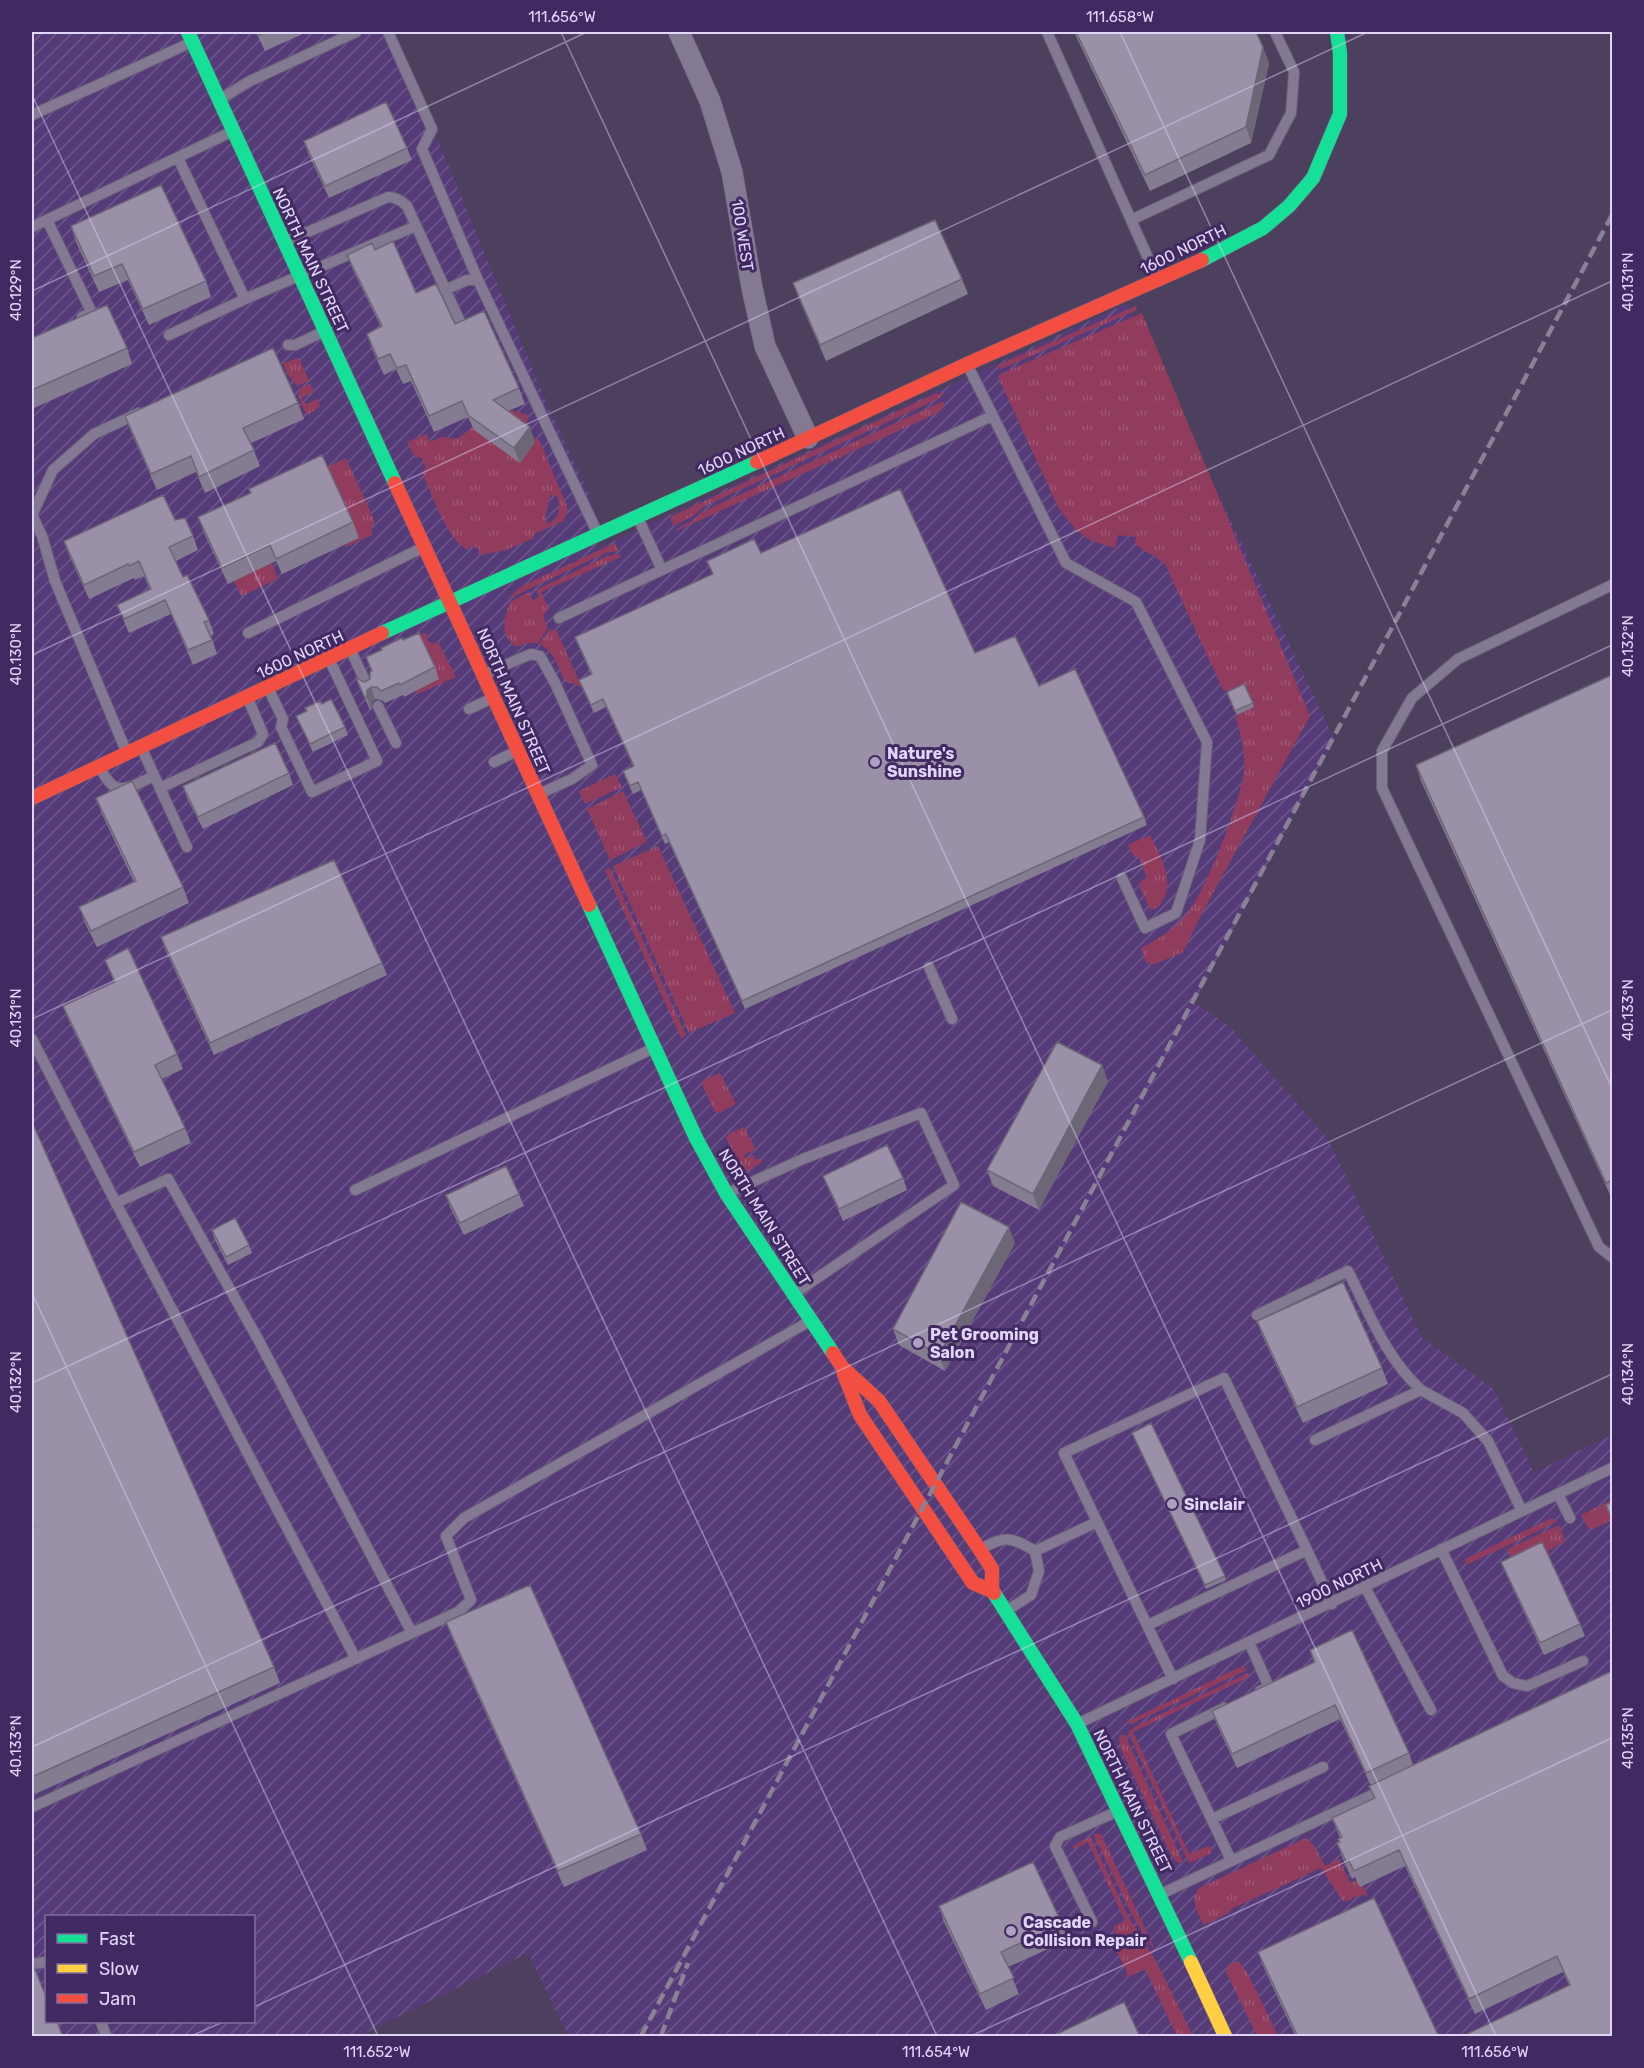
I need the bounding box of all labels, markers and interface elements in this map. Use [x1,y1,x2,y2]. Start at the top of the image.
text: 111.656°W [528,8,596,26]
text: 111.658°W [1086,8,1154,26]
street label: NORTH MAIN STREET [269,185,353,336]
street label: 100 WEST [727,198,758,272]
street label: 1600 NORTH [1137,220,1230,279]
text: 40.131°N [1619,252,1637,312]
text: 40.129°N [7,259,25,321]
street label: 1600 NORTH [695,423,788,480]
text: 40.132°N [1619,615,1637,677]
text: 40.130°N [7,623,25,685]
street label: NORTH MAIN STREET [473,625,554,777]
street label: 1600 NORTH [254,626,347,683]
place label: Nature's Sunshine [887,744,962,781]
marker: Nature's Sunshine [868,755,882,769]
text: 40.133°N [1619,979,1637,1041]
text: 40.131°N [7,988,25,1048]
street label: NORTH MAIN STREET [715,1145,814,1289]
place label: Pet Grooming Salon [930,1325,1039,1362]
marker: Pet Grooming Salon [911,1336,925,1350]
text: 40.134°N [1619,1343,1637,1405]
text: 40.132°N [7,1351,25,1413]
place label: Sinclair [1184,1495,1246,1514]
marker: Sinclair [1165,1497,1179,1511]
street label: 1900 NORTH [1293,1554,1385,1612]
text: 40.135°N [1619,1707,1637,1769]
text: 40.133°N [7,1715,25,1777]
street label: NORTH MAIN STREET [1089,1726,1176,1876]
place label: Cascade Collision Repair [1023,1913,1147,1950]
legend [45,1915,255,2023]
marker: Cascade Collision Repair [1004,1924,1018,1938]
text: Fast [99,1928,135,1950]
text: Slow [99,1958,139,1980]
text: Jam [99,1988,136,2010]
text: 111.652°W [343,2043,411,2061]
text: 111.654°W [902,2043,970,2061]
text: 111.656°W [1461,2043,1529,2061]

